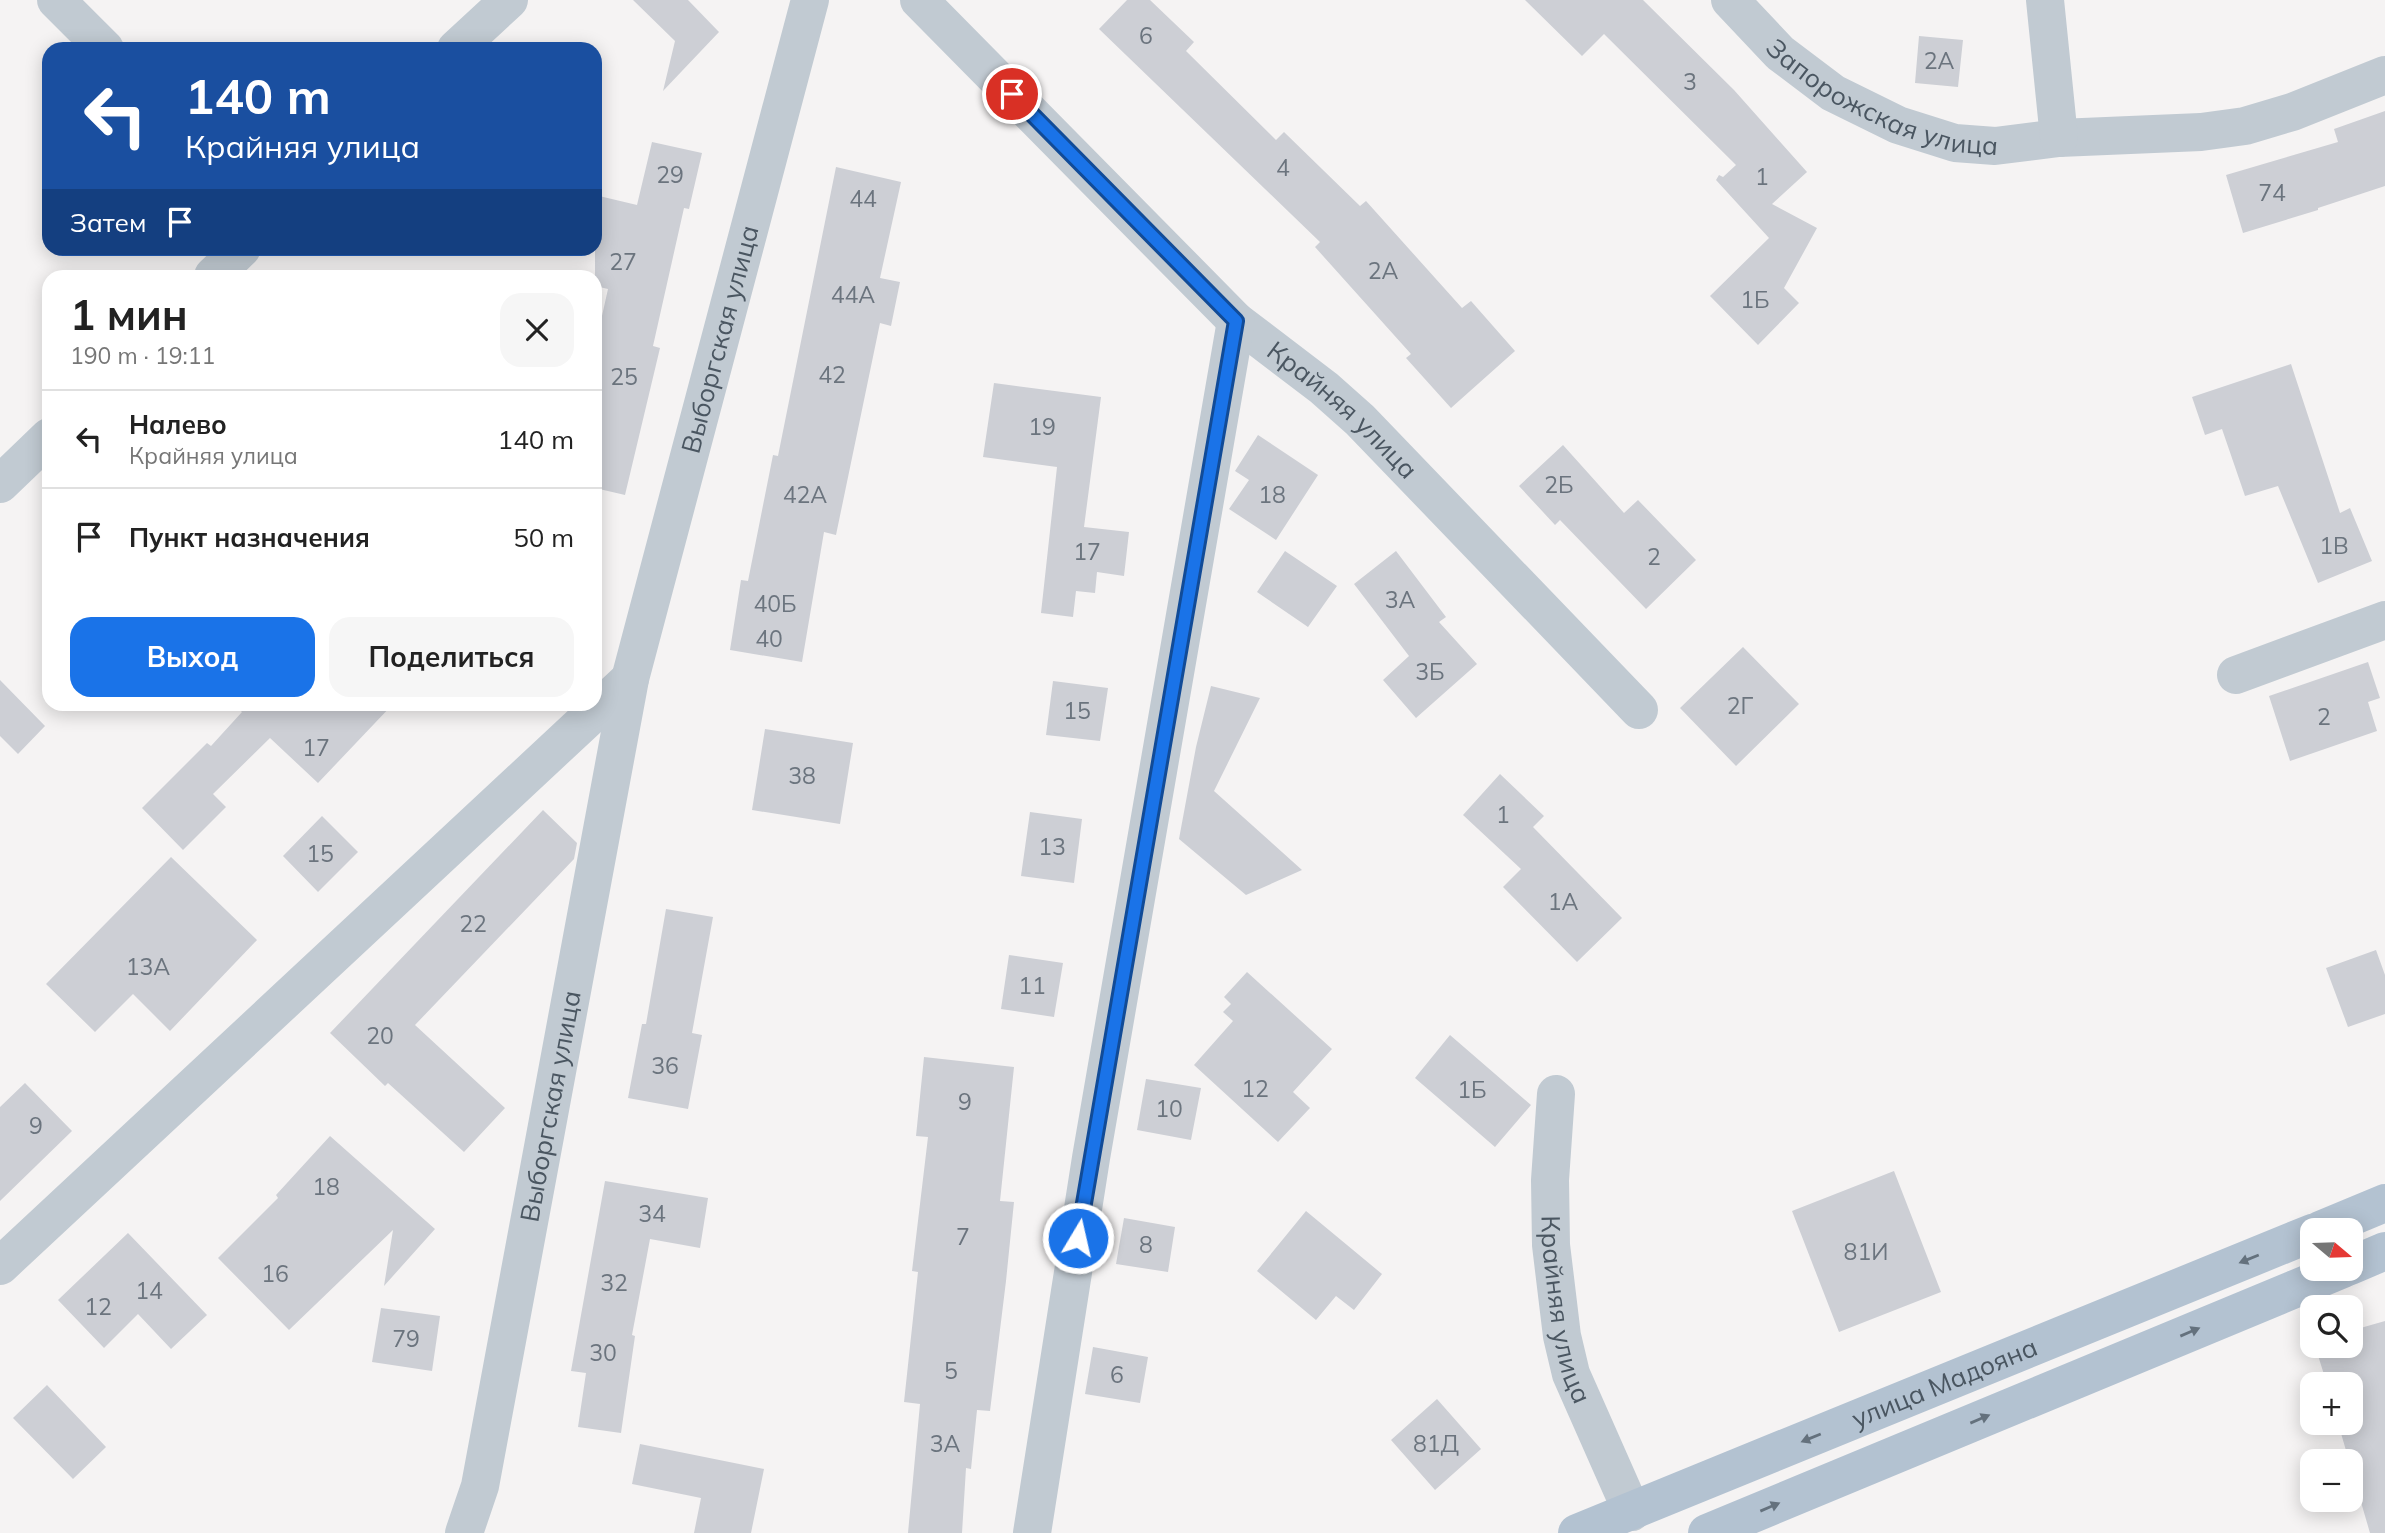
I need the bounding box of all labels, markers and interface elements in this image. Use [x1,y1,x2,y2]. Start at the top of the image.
house number: 6 [1139,21,1153,50]
street label: Запорожская улица [1759,31,1999,162]
house number: 2А [1924,46,1954,75]
pin [982,64,1042,124]
text: 140 m [185,65,331,126]
house number: 3 [1683,67,1697,96]
icon: left [70,70,161,161]
icon: arrive [993,75,1031,113]
text: Крайняя улица [185,126,420,166]
house number: 4 [1276,153,1290,182]
house number: 29 [656,160,684,189]
house number: 1 [1755,162,1769,191]
house number: 74 [2258,178,2286,207]
house number: 44 [849,184,877,213]
icon: arrive [161,203,199,241]
text: Затем [70,206,147,239]
street label: Выборгская улица [674,221,766,457]
house number: 27 [609,247,637,276]
house number: 2А [1368,256,1398,285]
house number: 44А [831,280,875,309]
house number: 1Б [1740,285,1770,314]
text: 1 мин [70,288,188,341]
button: close [500,293,574,367]
street label: Крайняя улица [1261,334,1425,486]
text: 190 m · 19:11 [70,341,215,370]
house number: 42 [818,360,846,389]
house number: 25 [610,362,638,391]
text: Налево [129,408,227,441]
house number: 19 [1028,412,1056,441]
icon: left [70,420,108,458]
text: 140 m [498,423,574,456]
text: Крайняя улица [129,441,298,470]
house number: 2Б [1544,470,1574,499]
house number: 42А [783,480,827,509]
house number: 18 [1258,480,1286,509]
icon: arrive [70,518,108,556]
text: Пункт назначения [129,521,370,554]
text: 50 m [513,521,574,554]
house number: 1В [2319,531,2349,560]
house number: 17 [1073,537,1101,566]
house number: 2 [1647,542,1661,571]
house number: 3А [1385,585,1415,614]
house number: 40Б [753,589,797,618]
button: Выход [70,617,315,697]
button: Поделиться [329,617,574,697]
house number: 40 [755,624,783,653]
house number: 3Б [1415,657,1445,686]
house number: 2Г [1727,691,1754,720]
house number: 15 [1063,696,1091,725]
house number: 2 [2317,702,2331,731]
house number: 17 [302,733,330,762]
house number: 38 [788,761,816,790]
house number: 1 [1496,800,1510,829]
house number: 13 [1038,832,1066,861]
house number: 15 [306,839,334,868]
house number: 1А [1548,887,1578,916]
house number: 22 [459,909,487,938]
house number: 13А [126,952,170,981]
house number: 11 [1018,971,1046,1000]
street label: Выборгская улица [512,988,588,1224]
house number: 20 [366,1021,394,1050]
house number: 36 [651,1051,679,1080]
house number: 12 [1241,1074,1269,1103]
house number: 1Б [1457,1075,1487,1104]
house number: 9 [958,1087,972,1116]
house number: 10 [1155,1094,1183,1123]
house number: 9 [29,1111,43,1140]
house number: 18 [312,1172,340,1201]
house number: 34 [638,1199,666,1228]
position arrow [1041,1201,1115,1275]
street label: Крайняя улица [1535,1215,1599,1408]
north arrow [2300,1218,2362,1281]
map controls [2300,1218,2363,1512]
house number: 7 [956,1222,970,1251]
house number: 8 [1139,1230,1153,1259]
house number: 81И [1844,1237,1888,1266]
one-way arrow [2238,1254,2259,1265]
house number: 16 [261,1259,289,1288]
house number: 32 [600,1268,628,1297]
house number: 14 [135,1276,163,1305]
house number: 12 [84,1292,112,1321]
button: search [2300,1295,2363,1358]
house number: 79 [392,1324,420,1353]
one-way arrow [2180,1326,2201,1337]
street label: улица Мадояна [1847,1330,2042,1435]
house number: 30 [589,1338,617,1367]
house number: 5 [944,1356,958,1385]
house number: 6 [1110,1360,1124,1389]
button: + [2300,1372,2363,1435]
one-way arrow [1970,1414,1991,1425]
house number: 3А [930,1429,960,1458]
house number: 81Д [1413,1429,1459,1458]
one-way arrow [1801,1433,1822,1444]
button: − [2300,1449,2363,1512]
one-way arrow [1760,1501,1781,1512]

